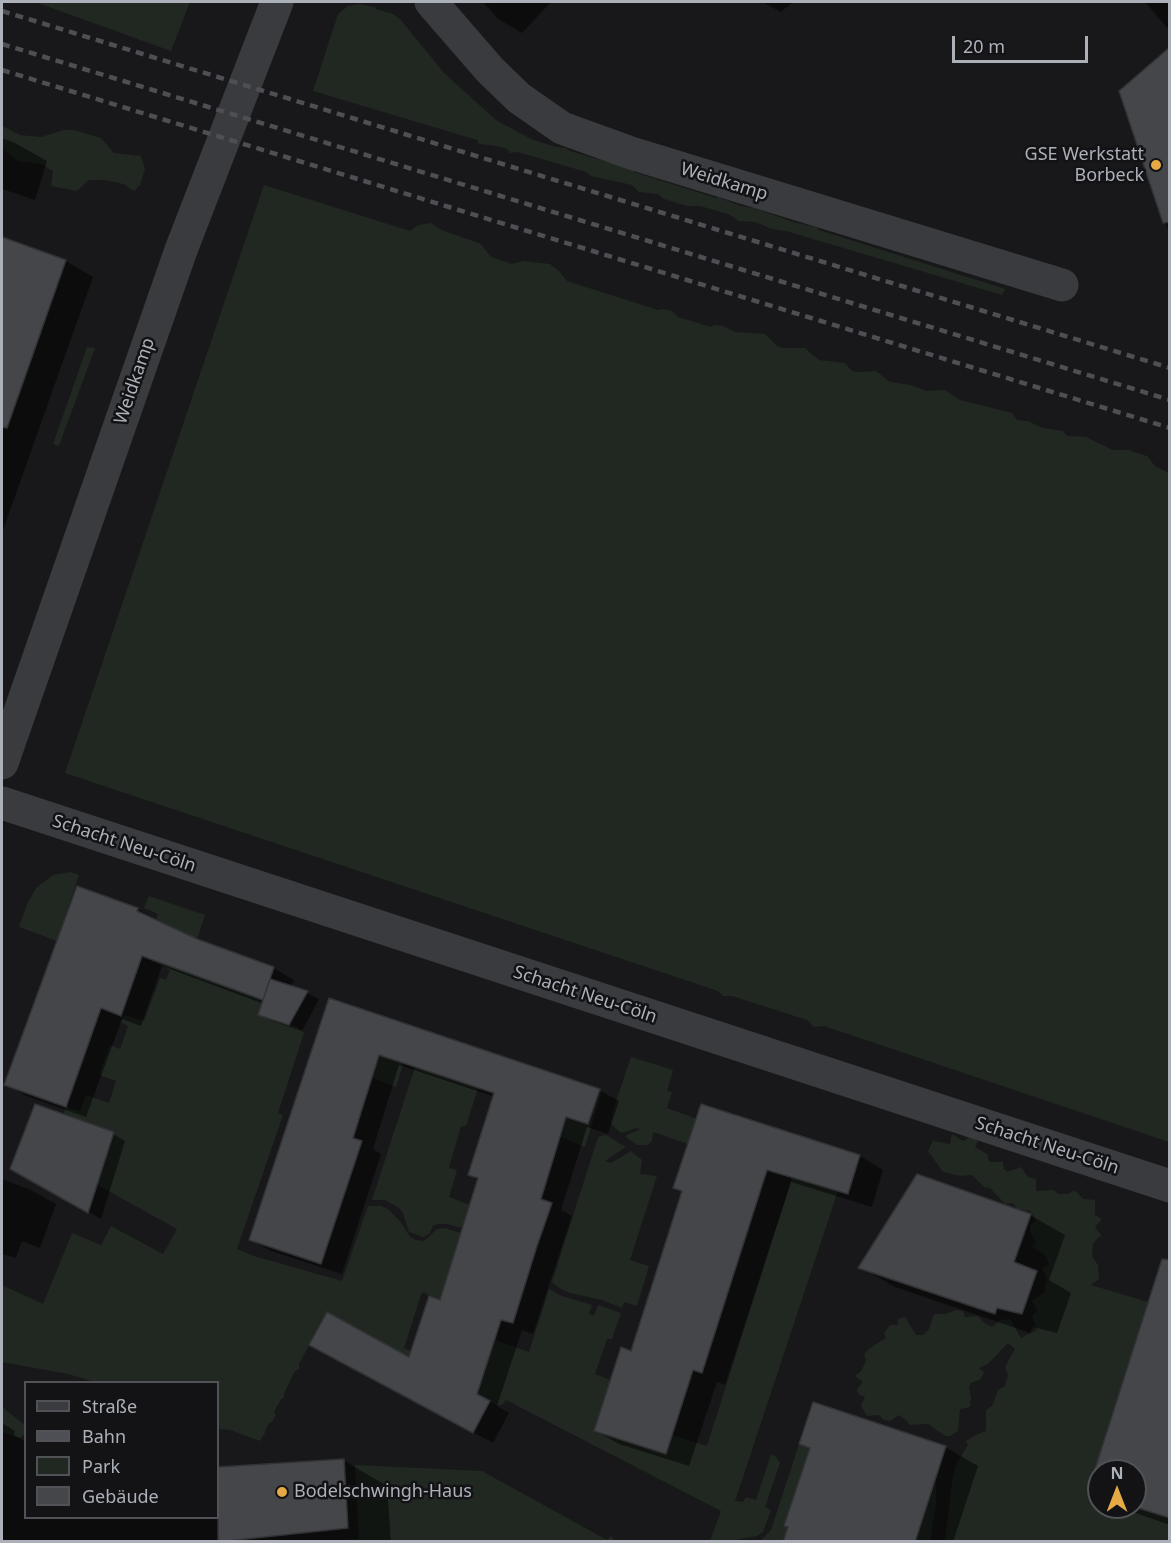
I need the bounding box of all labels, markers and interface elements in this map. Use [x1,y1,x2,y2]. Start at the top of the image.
scale bar [955,24,1092,62]
text: 20 m [963,34,1005,58]
place label: GSE Werkstatt Borbeck [1025,144,1144,186]
marker: GSE Werkstatt Borbeck [1149,158,1163,172]
street label: Weidkamp [678,159,770,205]
street label: Weidkamp [110,335,160,427]
street label: Schacht Neu-Cöln [50,811,198,877]
street label: Schacht Neu-Cöln [511,962,659,1028]
street label: Schacht Neu-Cöln [973,1113,1121,1179]
legend [24,1381,219,1519]
text: Straße [82,1394,137,1418]
text: Bahn [82,1424,126,1448]
text: Park [82,1454,120,1478]
north arrow [1087,1459,1147,1519]
text: N [1110,1462,1124,1484]
place label: Bodelschwingh-Haus [294,1481,472,1503]
text: Gebäude [82,1484,159,1508]
marker: Bodelschwingh-Haus [275,1485,289,1499]

